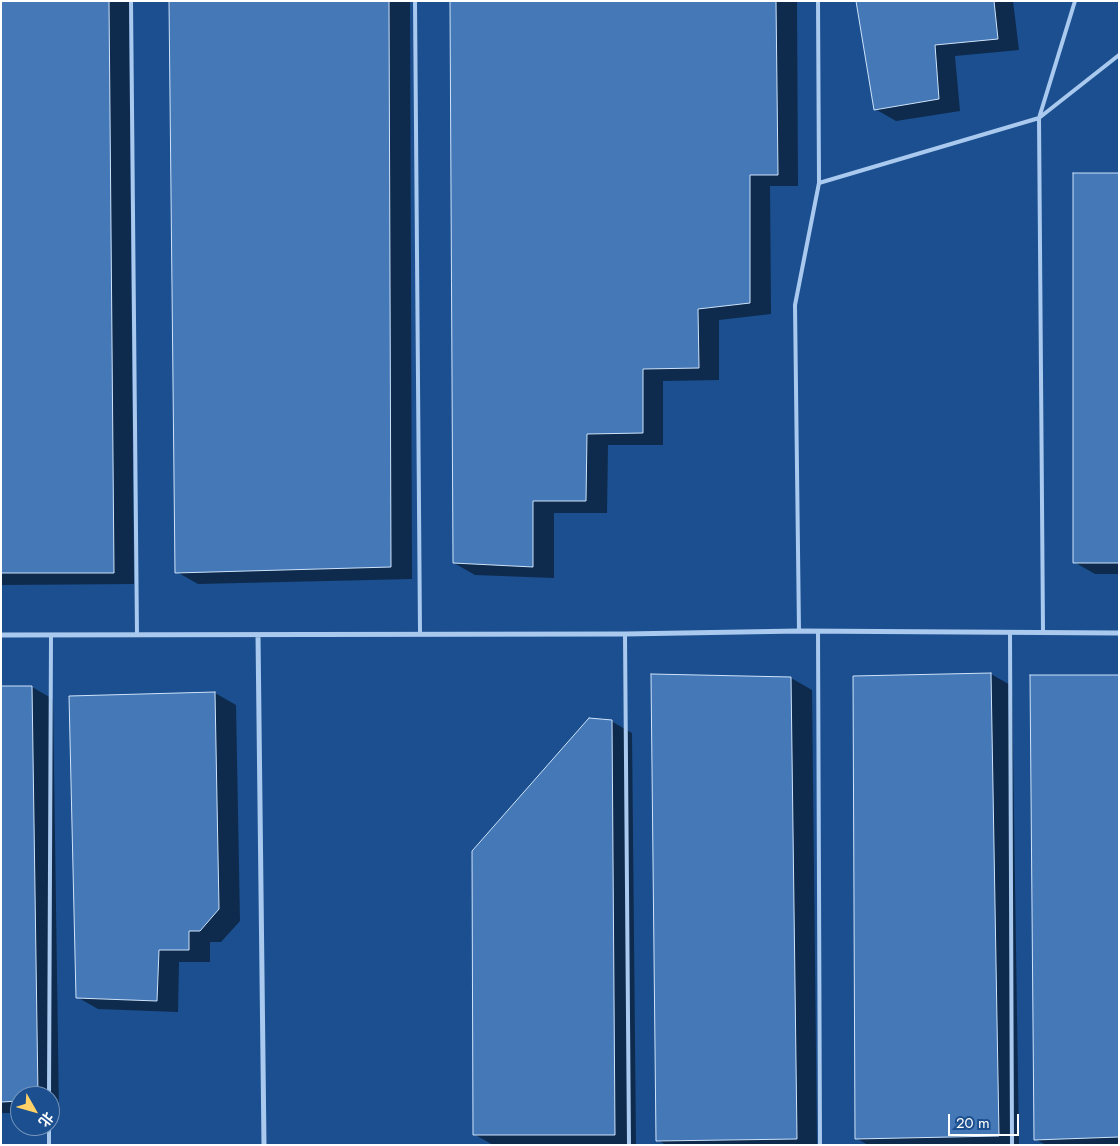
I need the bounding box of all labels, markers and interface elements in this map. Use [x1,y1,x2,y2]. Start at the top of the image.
north arrow [10,1086,60,1136]
scale bar [950,1104,1021,1136]
text: 北 [34,1108,58,1131]
text: 20 m [956,1112,990,1134]

